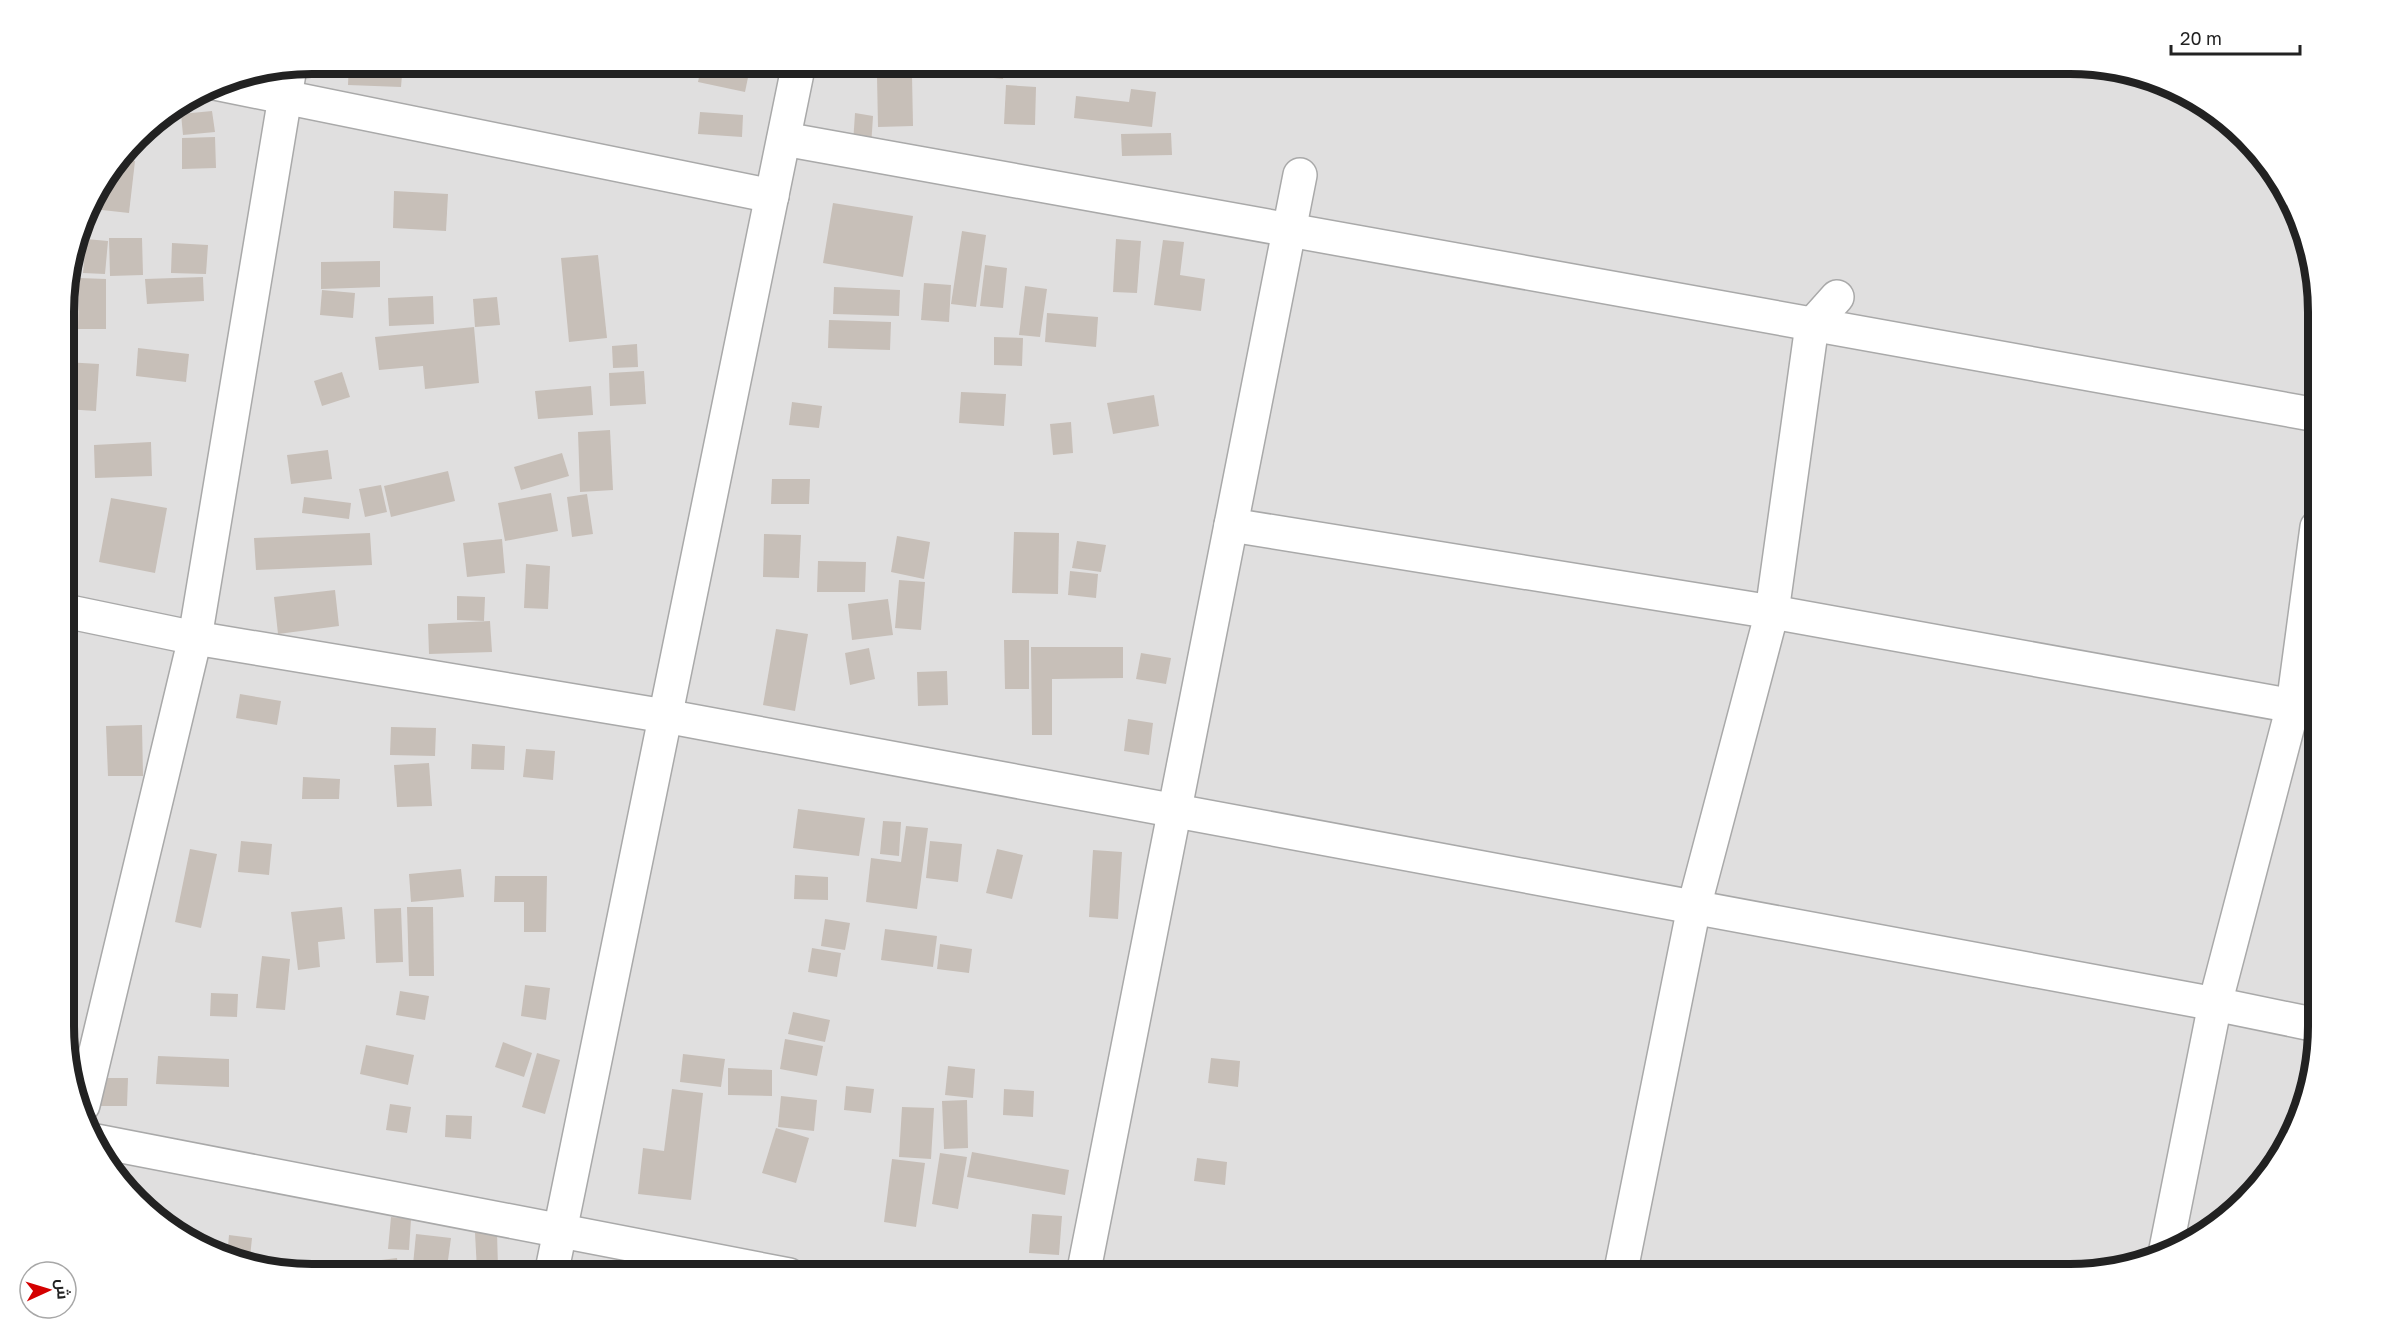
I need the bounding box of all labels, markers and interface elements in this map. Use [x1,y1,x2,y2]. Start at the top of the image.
scale bar [2171,18,2300,56]
text: 20 m [2180,27,2222,49]
north arrow [18,1260,78,1320]
text: ش [52,1278,74,1300]

